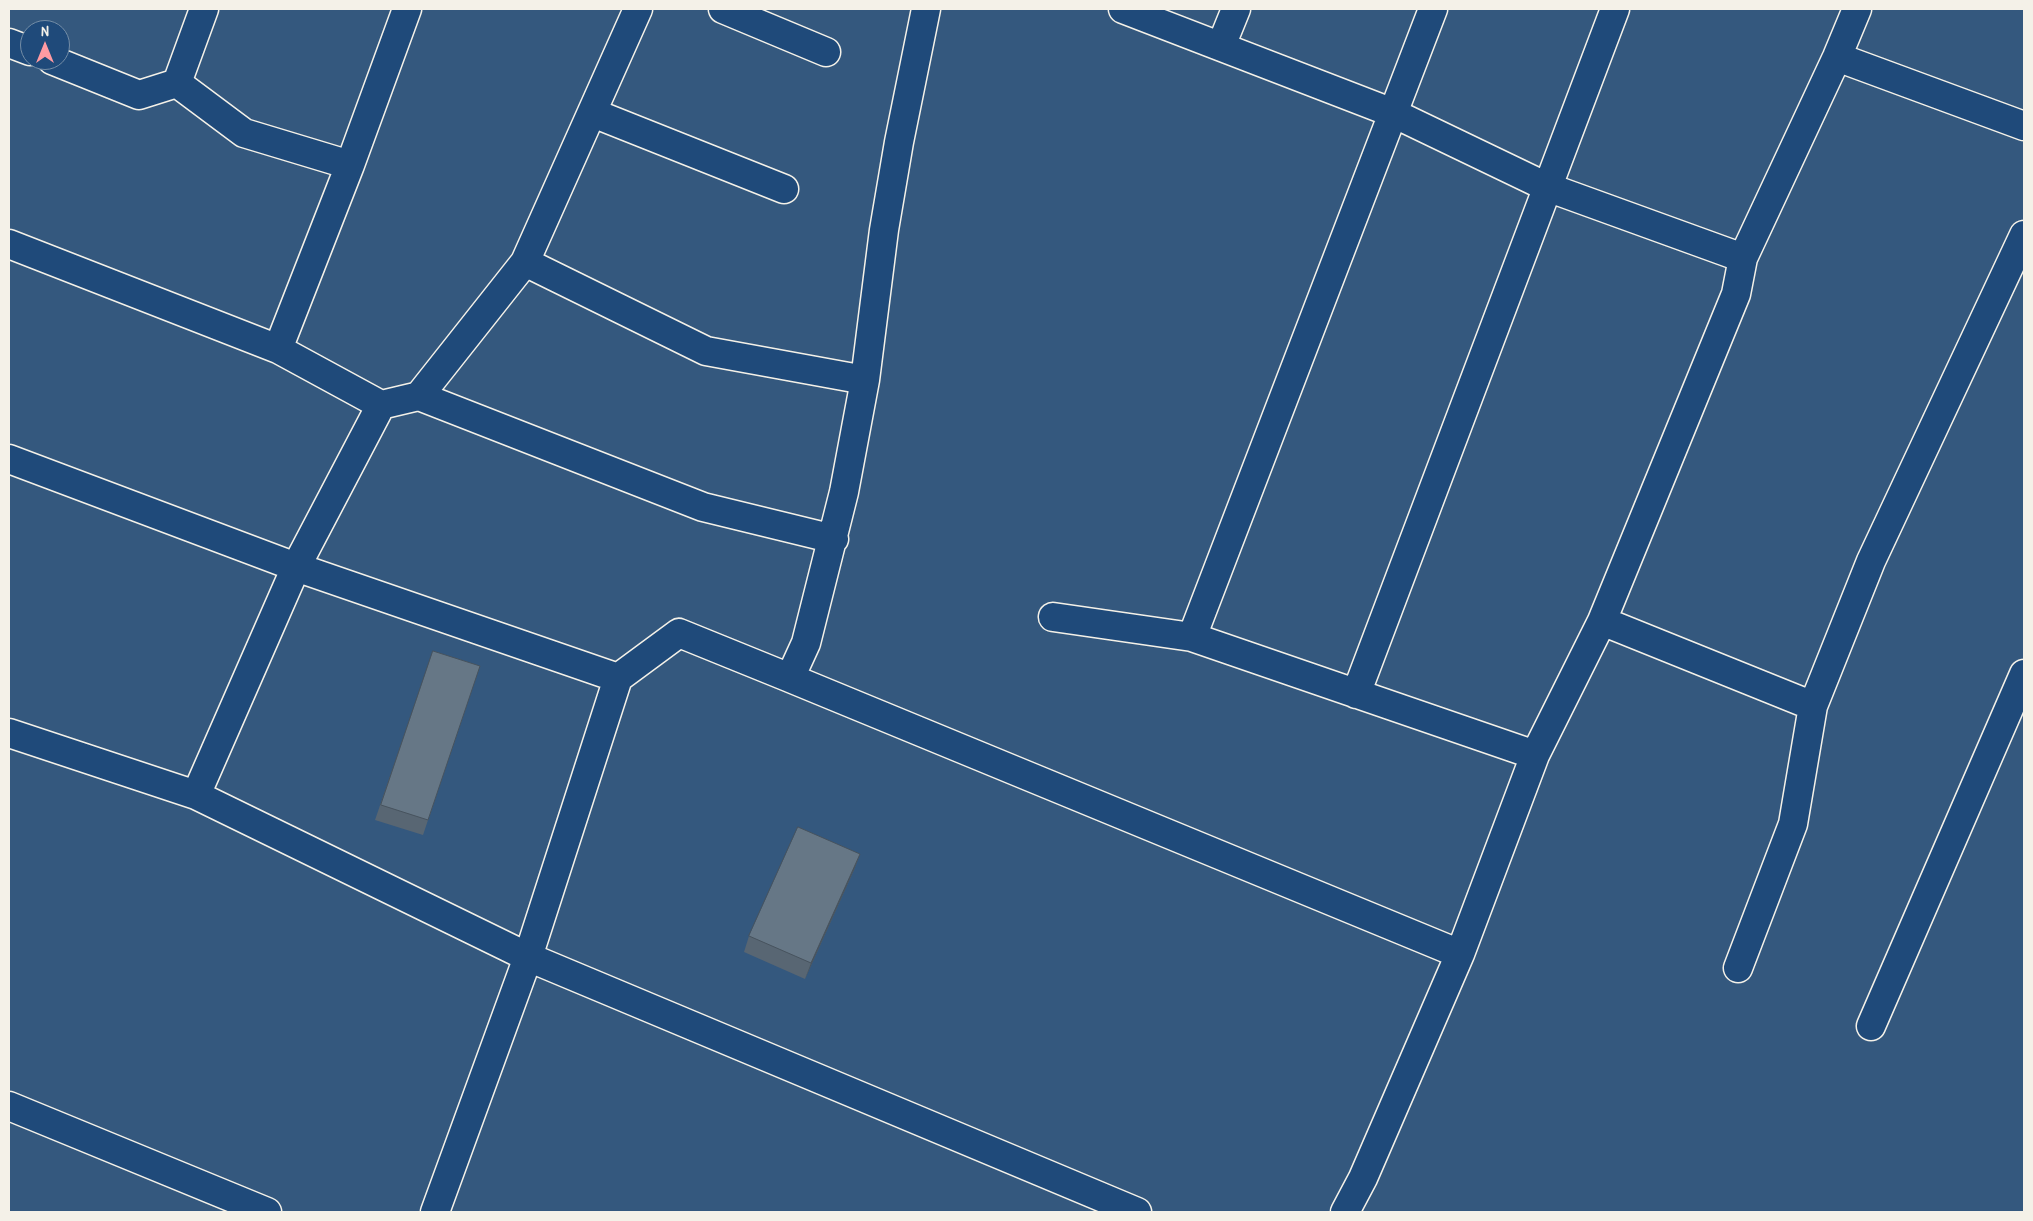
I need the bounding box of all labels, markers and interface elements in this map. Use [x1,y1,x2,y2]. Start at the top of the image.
north arrow [20,20,70,70]
text: N [41,21,49,40]

